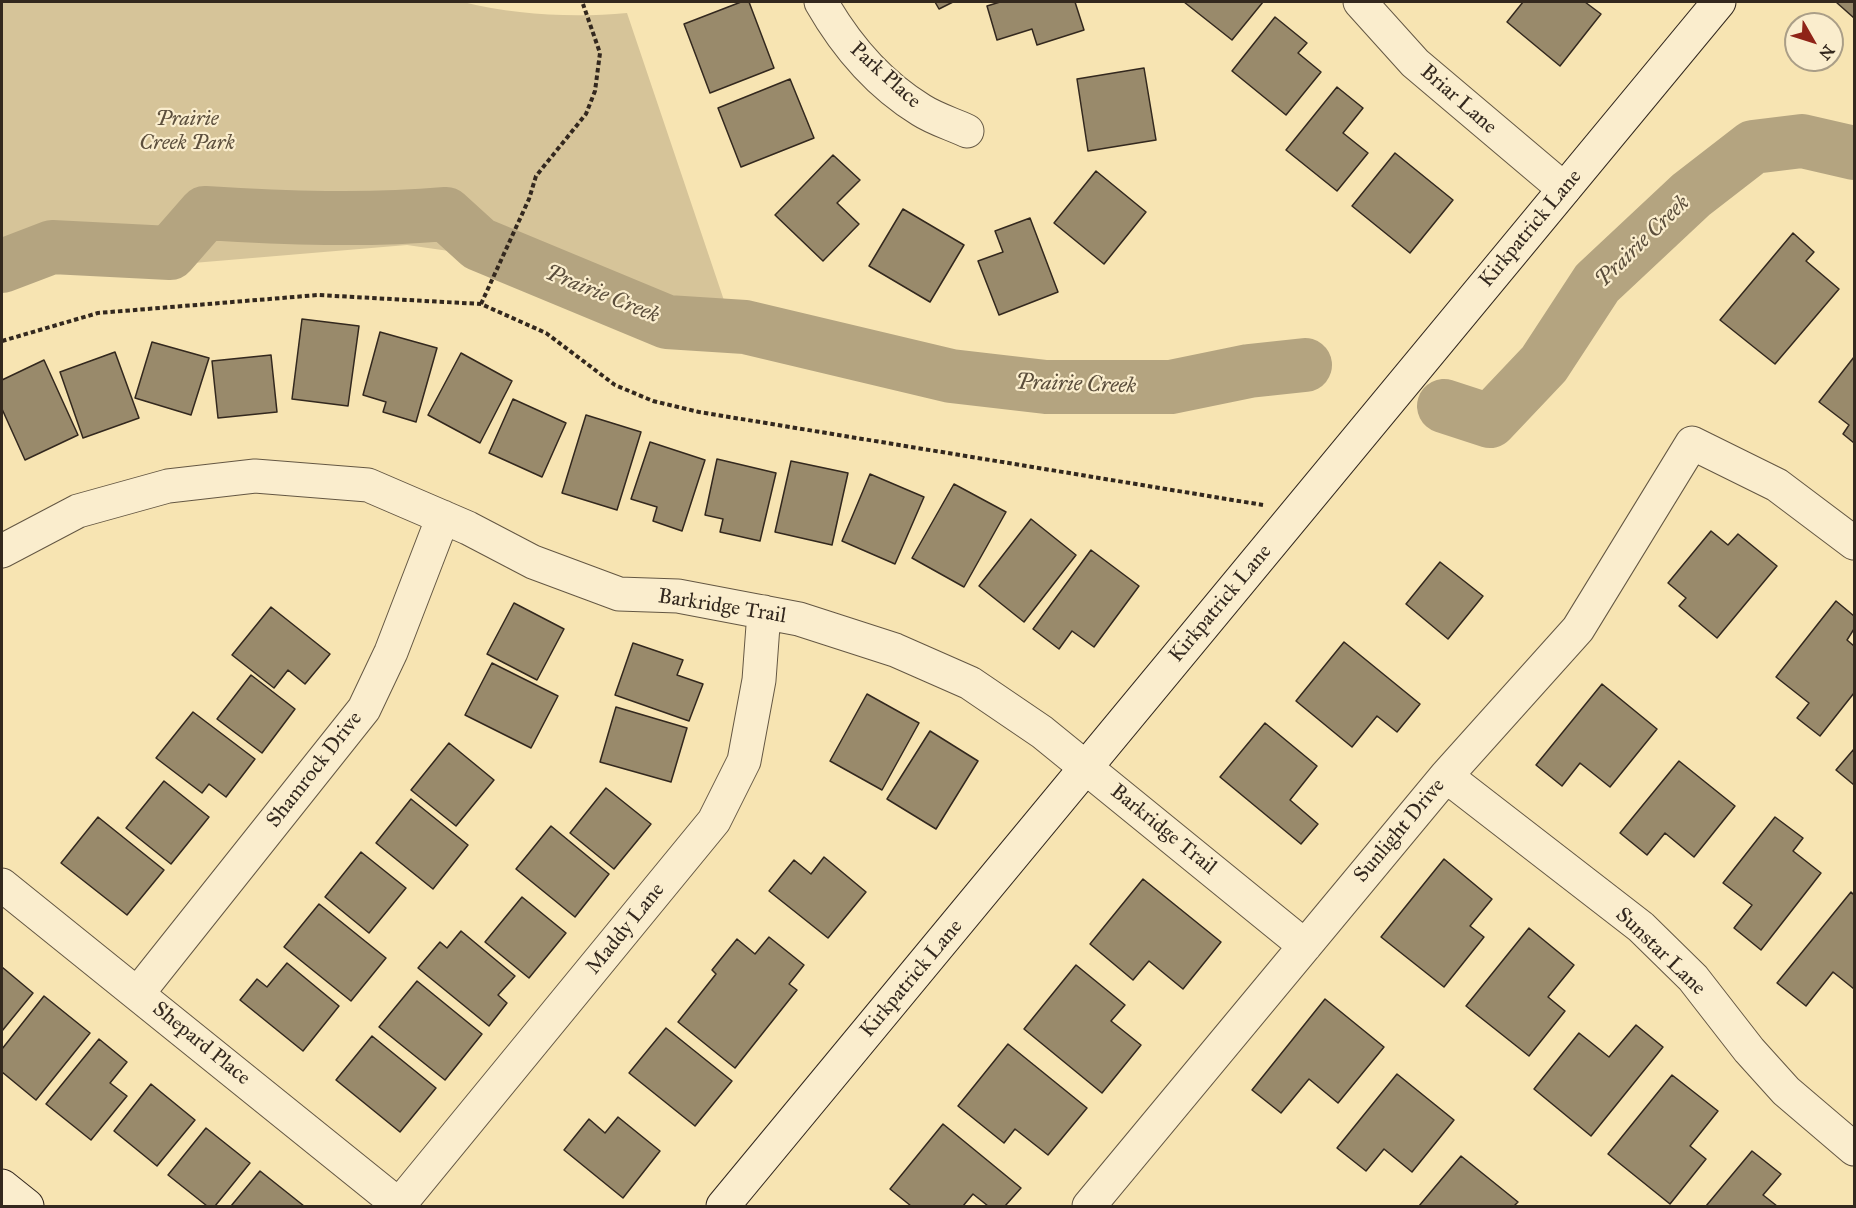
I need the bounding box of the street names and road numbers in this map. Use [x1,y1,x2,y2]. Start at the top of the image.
street label: Park Place [844,38,926,114]
street label: Briar Lane [1415,60,1501,140]
street label: Kirkpatrick Lane [1474,165,1588,293]
street label: Kirkpatrick Lane [1164,540,1278,668]
street label: Barkridge Trail [656,584,788,630]
street label: Shamrock Drive [262,707,368,833]
street label: Sunlight Drive [1349,774,1451,888]
street label: Barkridge Trail [1105,779,1221,881]
street label: Maddy Lane [582,878,670,980]
street label: Sunstar Lane [1610,903,1710,1001]
street label: Kirkpatrick Lane [855,915,969,1043]
street label: Shepard Place [147,997,255,1091]

